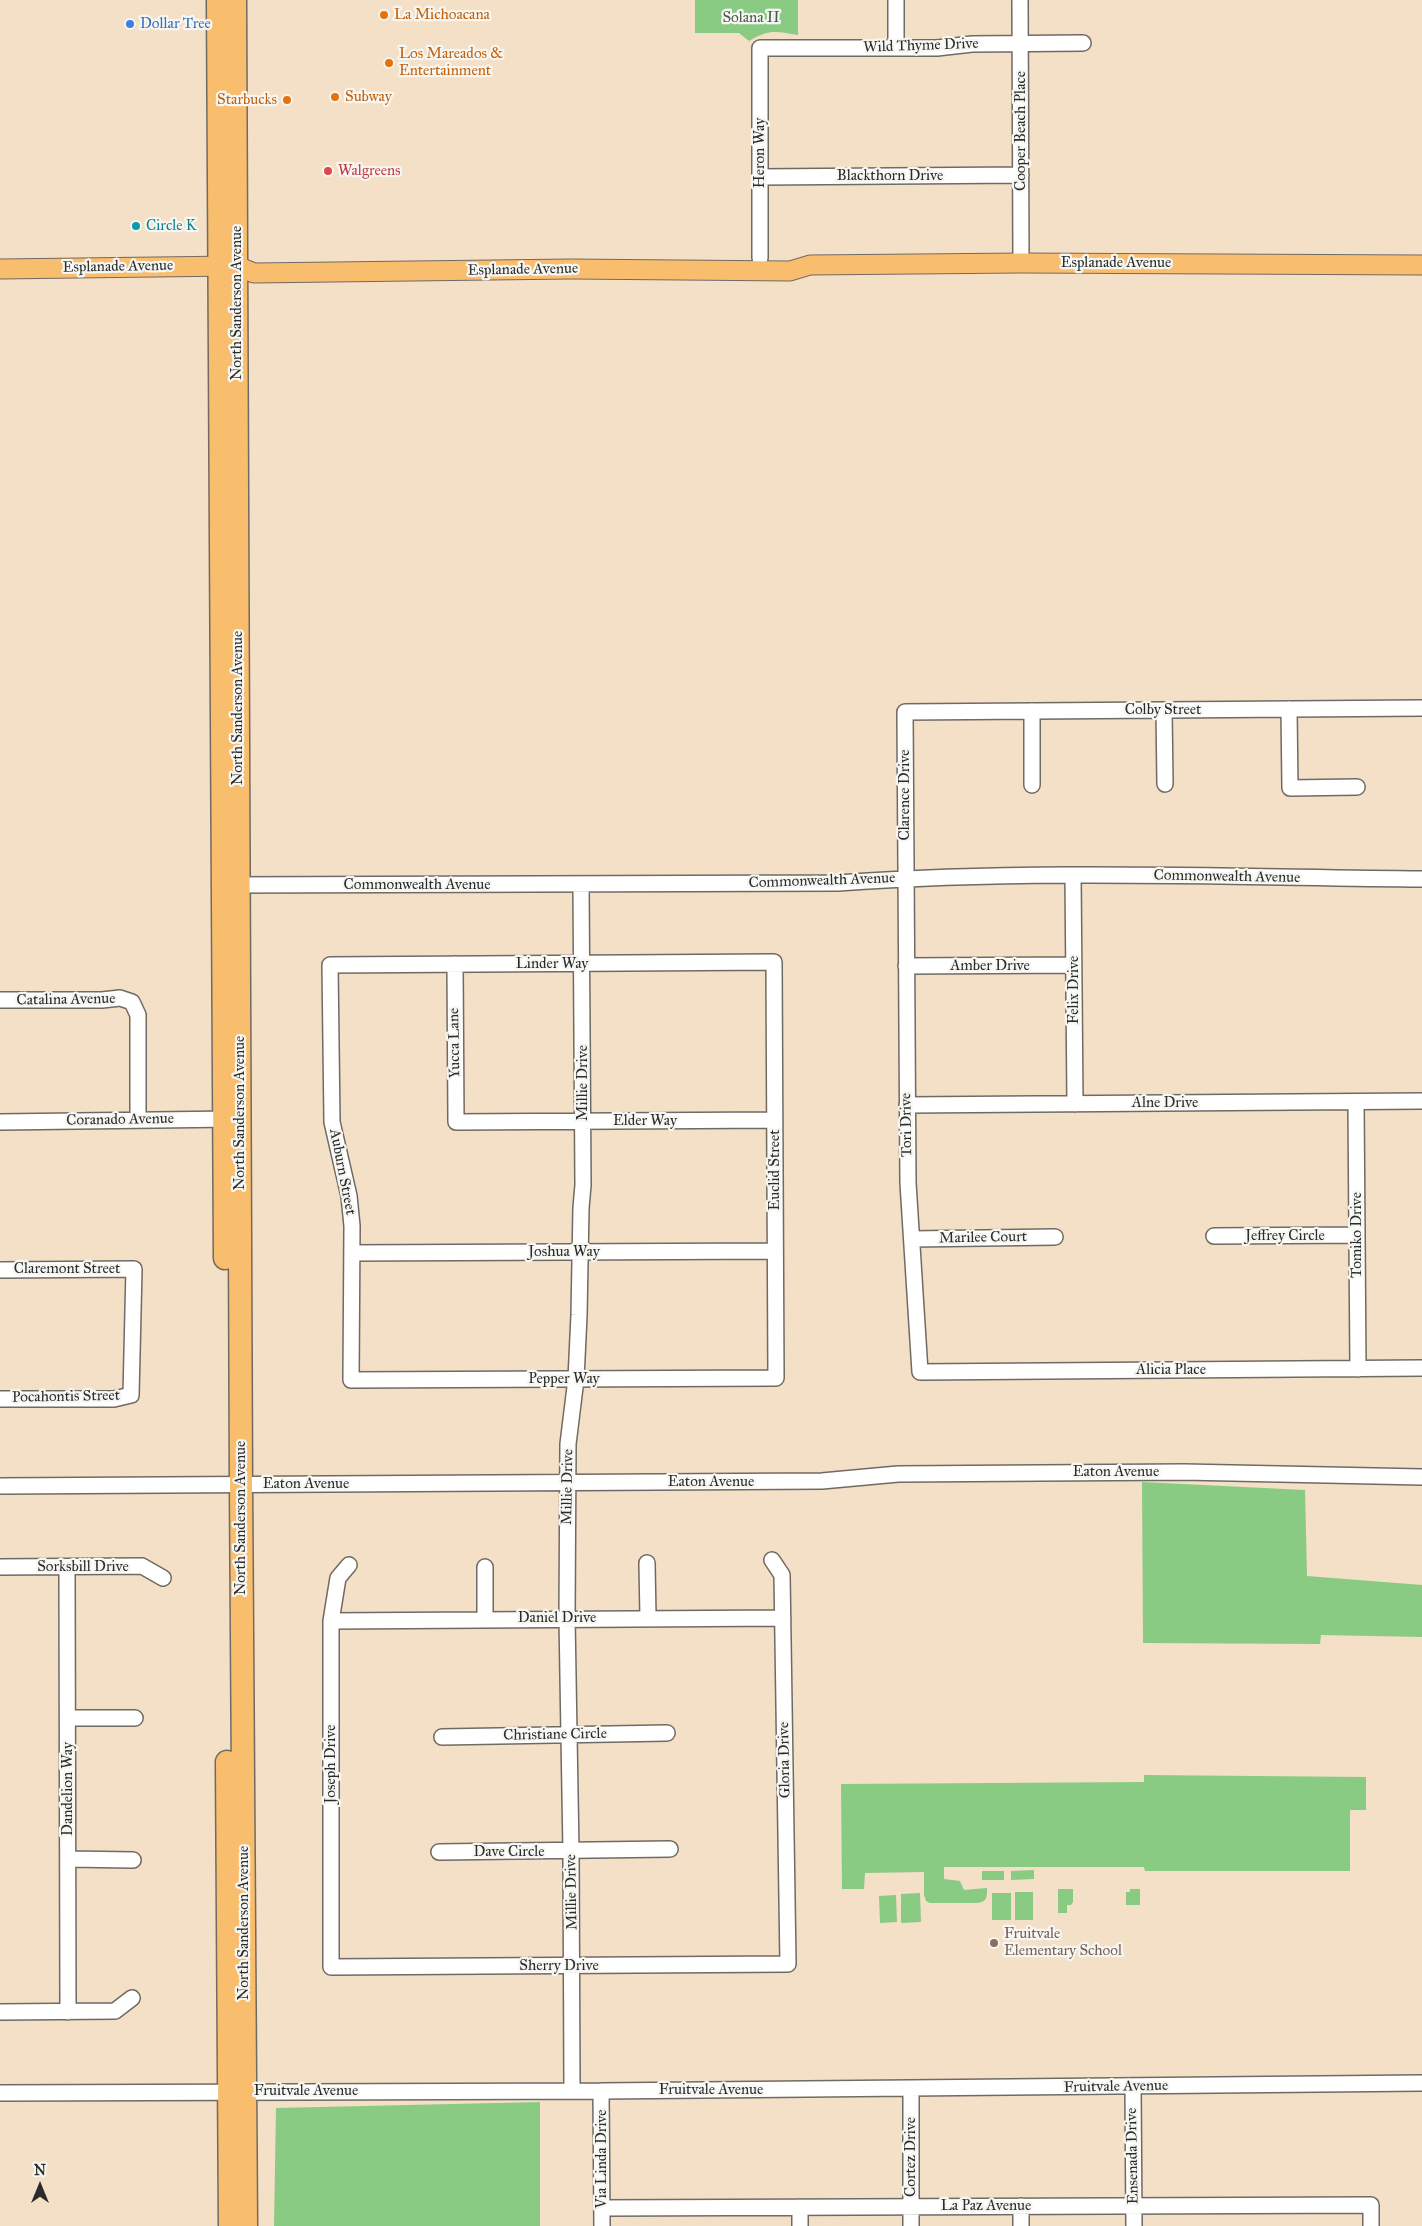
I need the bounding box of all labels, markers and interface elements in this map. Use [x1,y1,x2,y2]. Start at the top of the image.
place label: La Michoacana [394,6,490,24]
marker: La Michoacana [378,9,390,21]
park label: Solana II [722,9,780,27]
place label: Dollar Tree [140,15,211,33]
marker: Dollar Tree [124,18,136,30]
street label: Wild Thyme Drive [863,35,979,57]
place label: Los Mareados & Entertainment [399,45,503,80]
marker: Los Mareados & Entertainment [383,57,395,69]
street label: Cooper Beach Place [1012,71,1030,191]
place label: Subway [345,88,392,106]
place label: Starbucks [217,91,277,109]
marker: Subway [329,91,341,103]
marker: Starbucks [281,94,293,106]
street label: Heron Way [751,118,769,188]
place label: Walgreens [338,162,401,180]
marker: Walgreens [322,165,334,177]
street label: Blackthorn Drive [837,167,943,185]
place label: Circle K [146,217,196,235]
marker: Circle K [130,220,142,232]
street label: North Sanderson Avenue [228,226,246,380]
street label: Esplanade Avenue [1061,254,1171,272]
street label: Esplanade Avenue [63,257,173,277]
street label: Esplanade Avenue [468,260,578,280]
street label: North Sanderson Avenue [229,631,247,785]
street label: Colby Street [1125,701,1201,719]
street label: Clarence Drive [896,750,914,840]
street label: Commonwealth Avenue [1153,867,1301,887]
street label: Commonwealth Avenue [748,869,896,893]
street label: Commonwealth Avenue [344,876,490,894]
street label: Linder Way [516,955,588,973]
street label: Felix Drive [1065,956,1083,1024]
street label: Amber Drive [950,957,1030,975]
street label: Catalina Avenue [16,990,116,1010]
street label: Yucca Lane [445,1008,465,1078]
street label: North Sanderson Avenue [231,1036,249,1190]
street label: Millie Drive [574,1045,592,1121]
street label: Tori Drive [897,1093,917,1157]
street label: Alne Drive [1132,1094,1198,1112]
street label: Coranado Avenue [66,1110,174,1130]
street label: Elder Way [613,1112,677,1130]
street label: Auburn Street [325,1127,359,1217]
street label: Euclid Street [766,1129,784,1211]
street label: Tomiko Drive [1348,1192,1366,1278]
street label: Jeffrey Circle [1245,1227,1325,1245]
street label: Marilee Court [939,1228,1027,1248]
street label: Joshua Way [528,1243,600,1261]
street label: Claremont Street [14,1260,120,1278]
street label: Alicia Place [1136,1361,1206,1379]
street label: Pepper Way [528,1370,600,1388]
street label: Pocahontis Street [12,1387,120,1407]
street label: North Sanderson Avenue [232,1441,250,1595]
street label: Millie Drive [558,1449,578,1525]
street label: Eaton Avenue [1073,1463,1159,1481]
street label: Eaton Avenue [668,1473,754,1491]
street label: Eaton Avenue [263,1475,349,1493]
street label: Sorksbill Drive [37,1558,129,1576]
street label: Daniel Drive [518,1609,596,1627]
street label: Gloria Drive [775,1722,795,1798]
street label: Joseph Drive [322,1725,340,1803]
street label: Christiane Circle [503,1725,607,1745]
street label: Dandelion Way [59,1742,77,1836]
street label: Dave Circle [473,1843,545,1861]
street label: North Sanderson Avenue [235,1846,253,2000]
street label: Millie Drive [562,1854,582,1930]
place label: Fruitvale Elementary School [1004,1925,1122,1960]
marker: Fruitvale Elementary School [988,1937,1000,1949]
street label: Sherry Drive [519,1957,599,1975]
street label: Fruitvale Avenue [1064,2077,1168,2097]
street label: Fruitvale Avenue [659,2081,763,2099]
street label: Fruitvale Avenue [254,2082,358,2100]
street label: Ensenada Drive [1123,2107,1143,2205]
street label: Via Linda Drive [593,2109,611,2209]
street label: Cortez Drive [902,2117,920,2197]
north arrow [15,2161,65,2211]
text: N [34,2162,46,2179]
street label: La Paz Avenue [941,2197,1031,2215]

